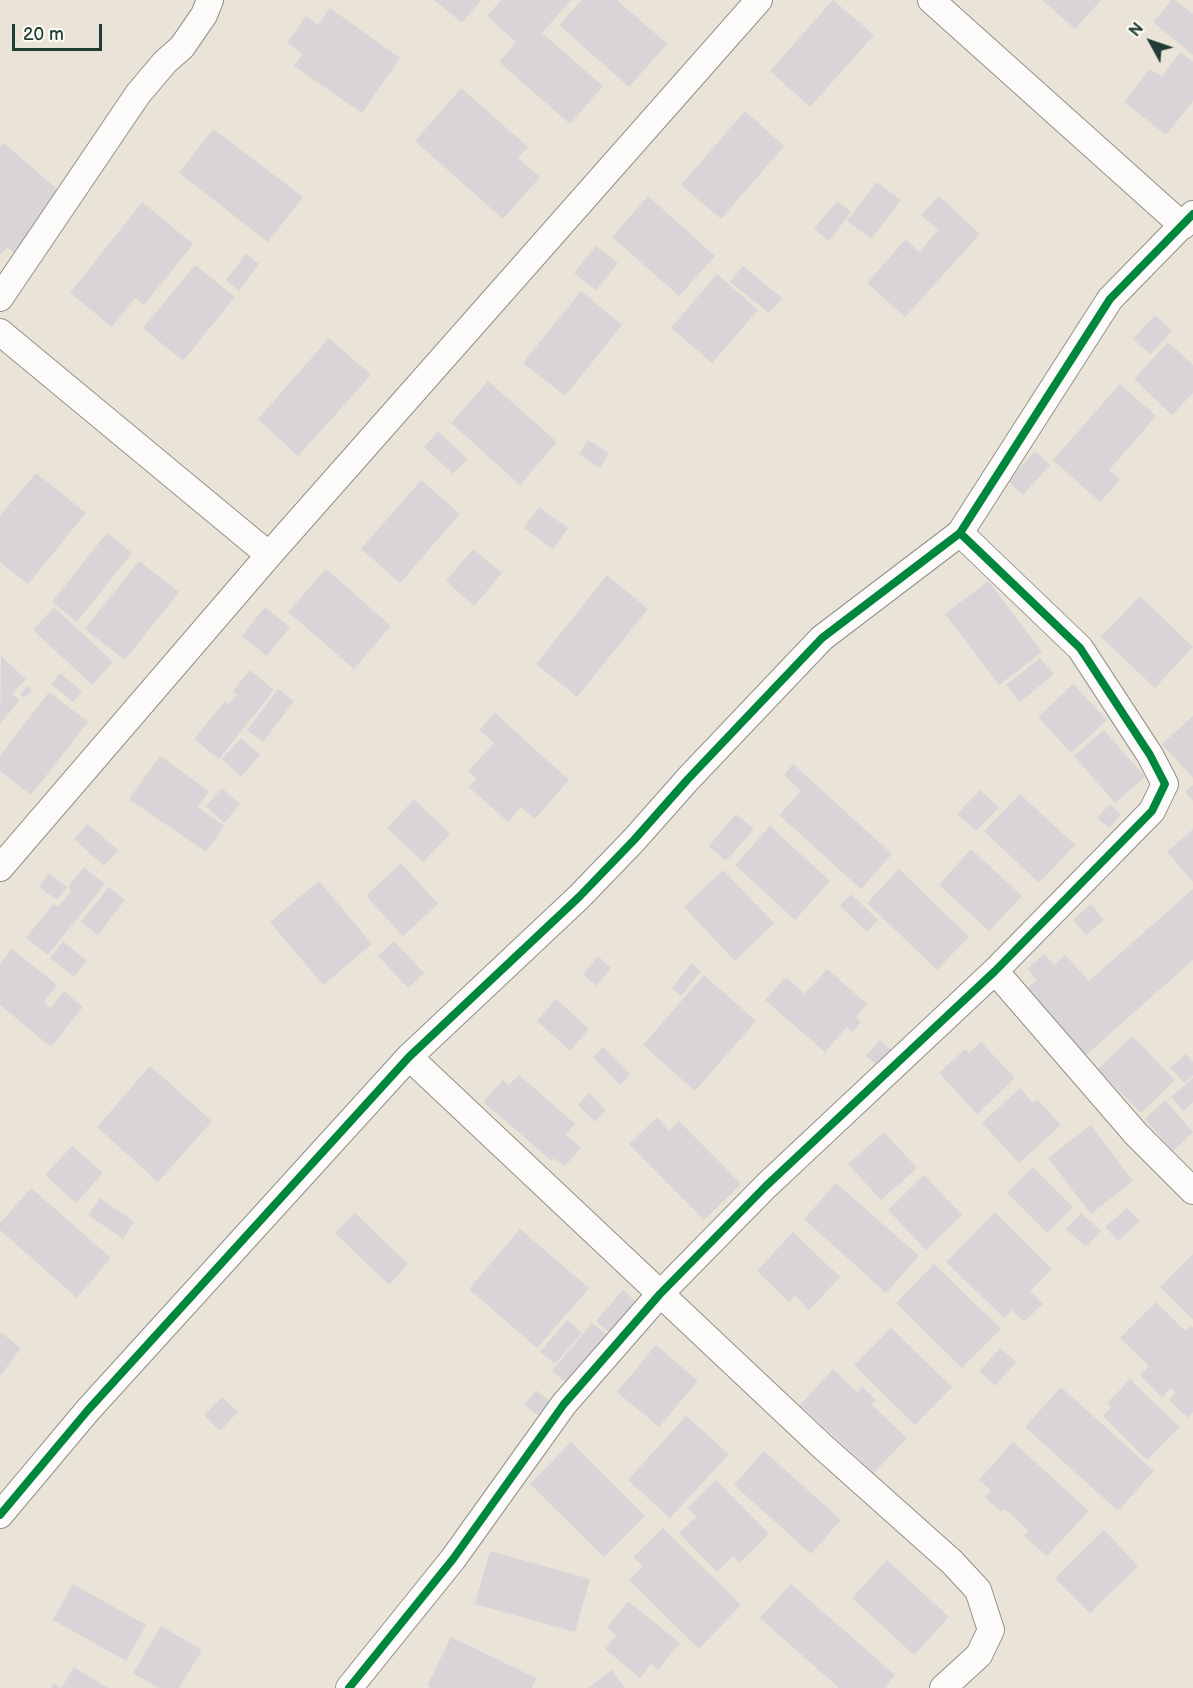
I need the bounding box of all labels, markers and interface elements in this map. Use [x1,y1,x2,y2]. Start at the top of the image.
scale bar [15,12,105,50]
north arrow [1121,12,1181,72]
text: N [1126,19,1148,41]
text: 20 m [23,24,64,45]

